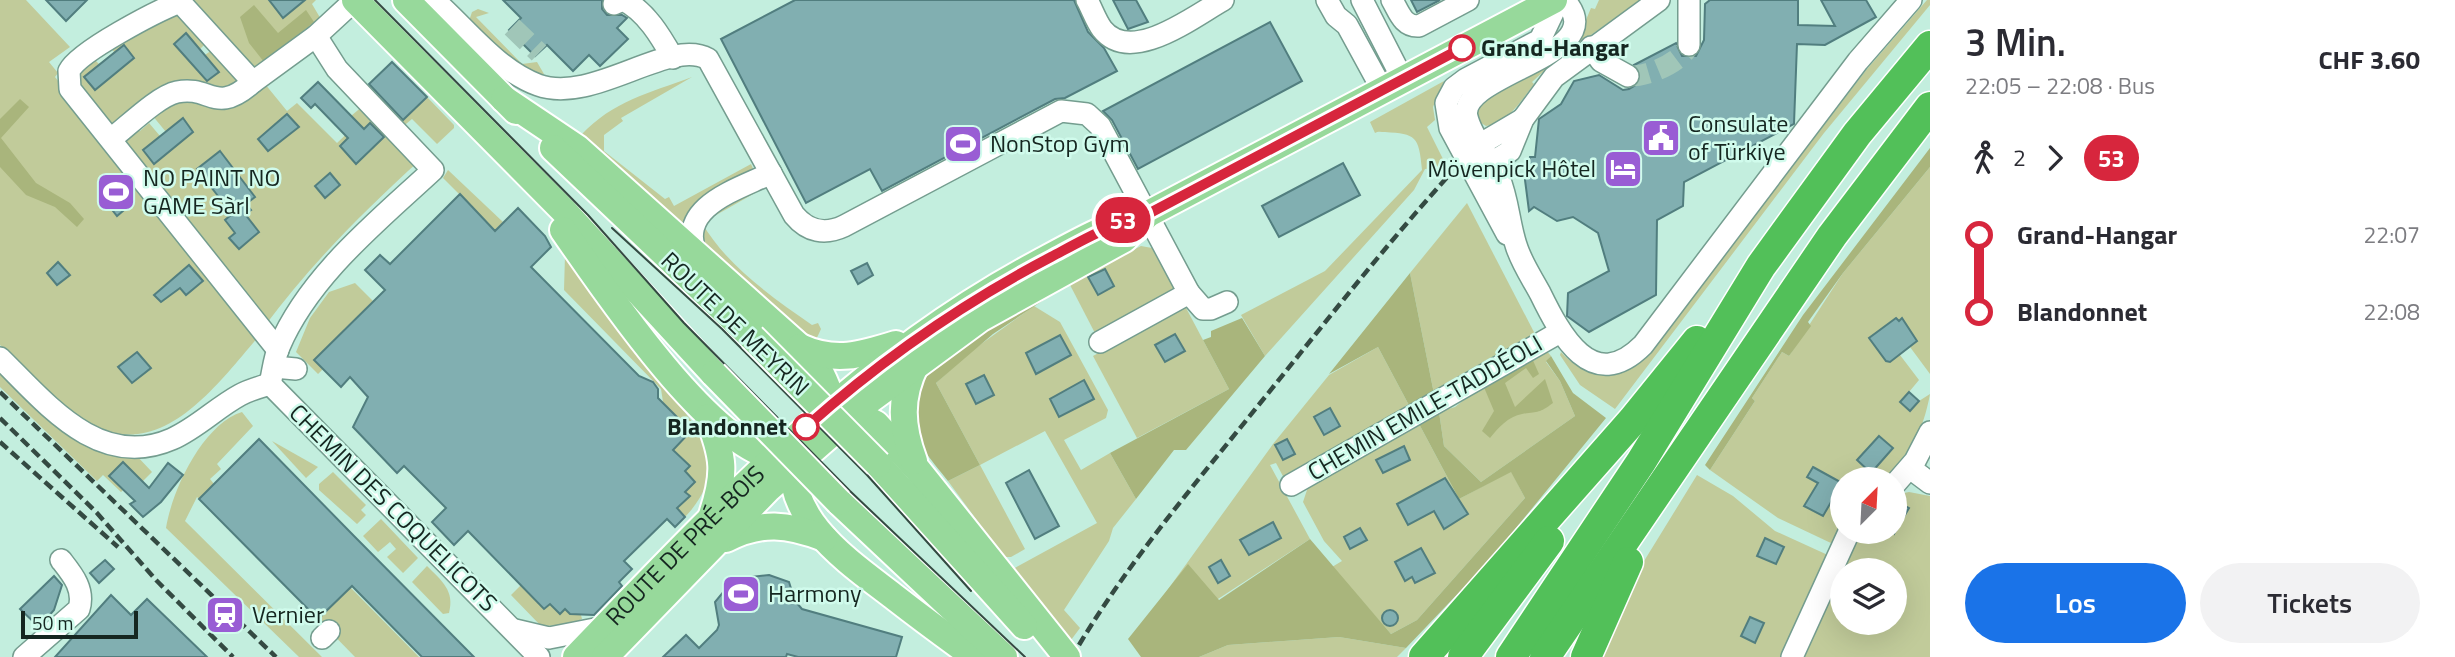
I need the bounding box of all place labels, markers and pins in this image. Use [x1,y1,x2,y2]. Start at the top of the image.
place label: Grand-Hangar [1481,29,1629,65]
marker: Grand-Hangar [1449,35,1475,61]
place label: Consulate of Türkiye [1688,105,1788,169]
public building icon: Consulate of Türkiye [1640,117,1682,159]
sports icon: NonStop Gym [942,123,984,165]
place label: NonStop Gym [990,125,1130,161]
hotel icon: Mövenpick Hôtel [1602,148,1644,190]
place label: Mövenpick Hôtel [1427,150,1596,186]
place label: NO PAINT NO GAME Sàrl [143,159,280,223]
sports icon: NO PAINT NO GAME Sàrl [95,171,137,213]
place label: Blandonnet [667,408,787,444]
marker: Blandonnet [793,414,819,440]
sports icon: Harmony [720,573,762,615]
place label: Harmony [768,575,862,611]
station icon: Vernier [204,594,246,636]
place label: Vernier [252,596,324,632]

